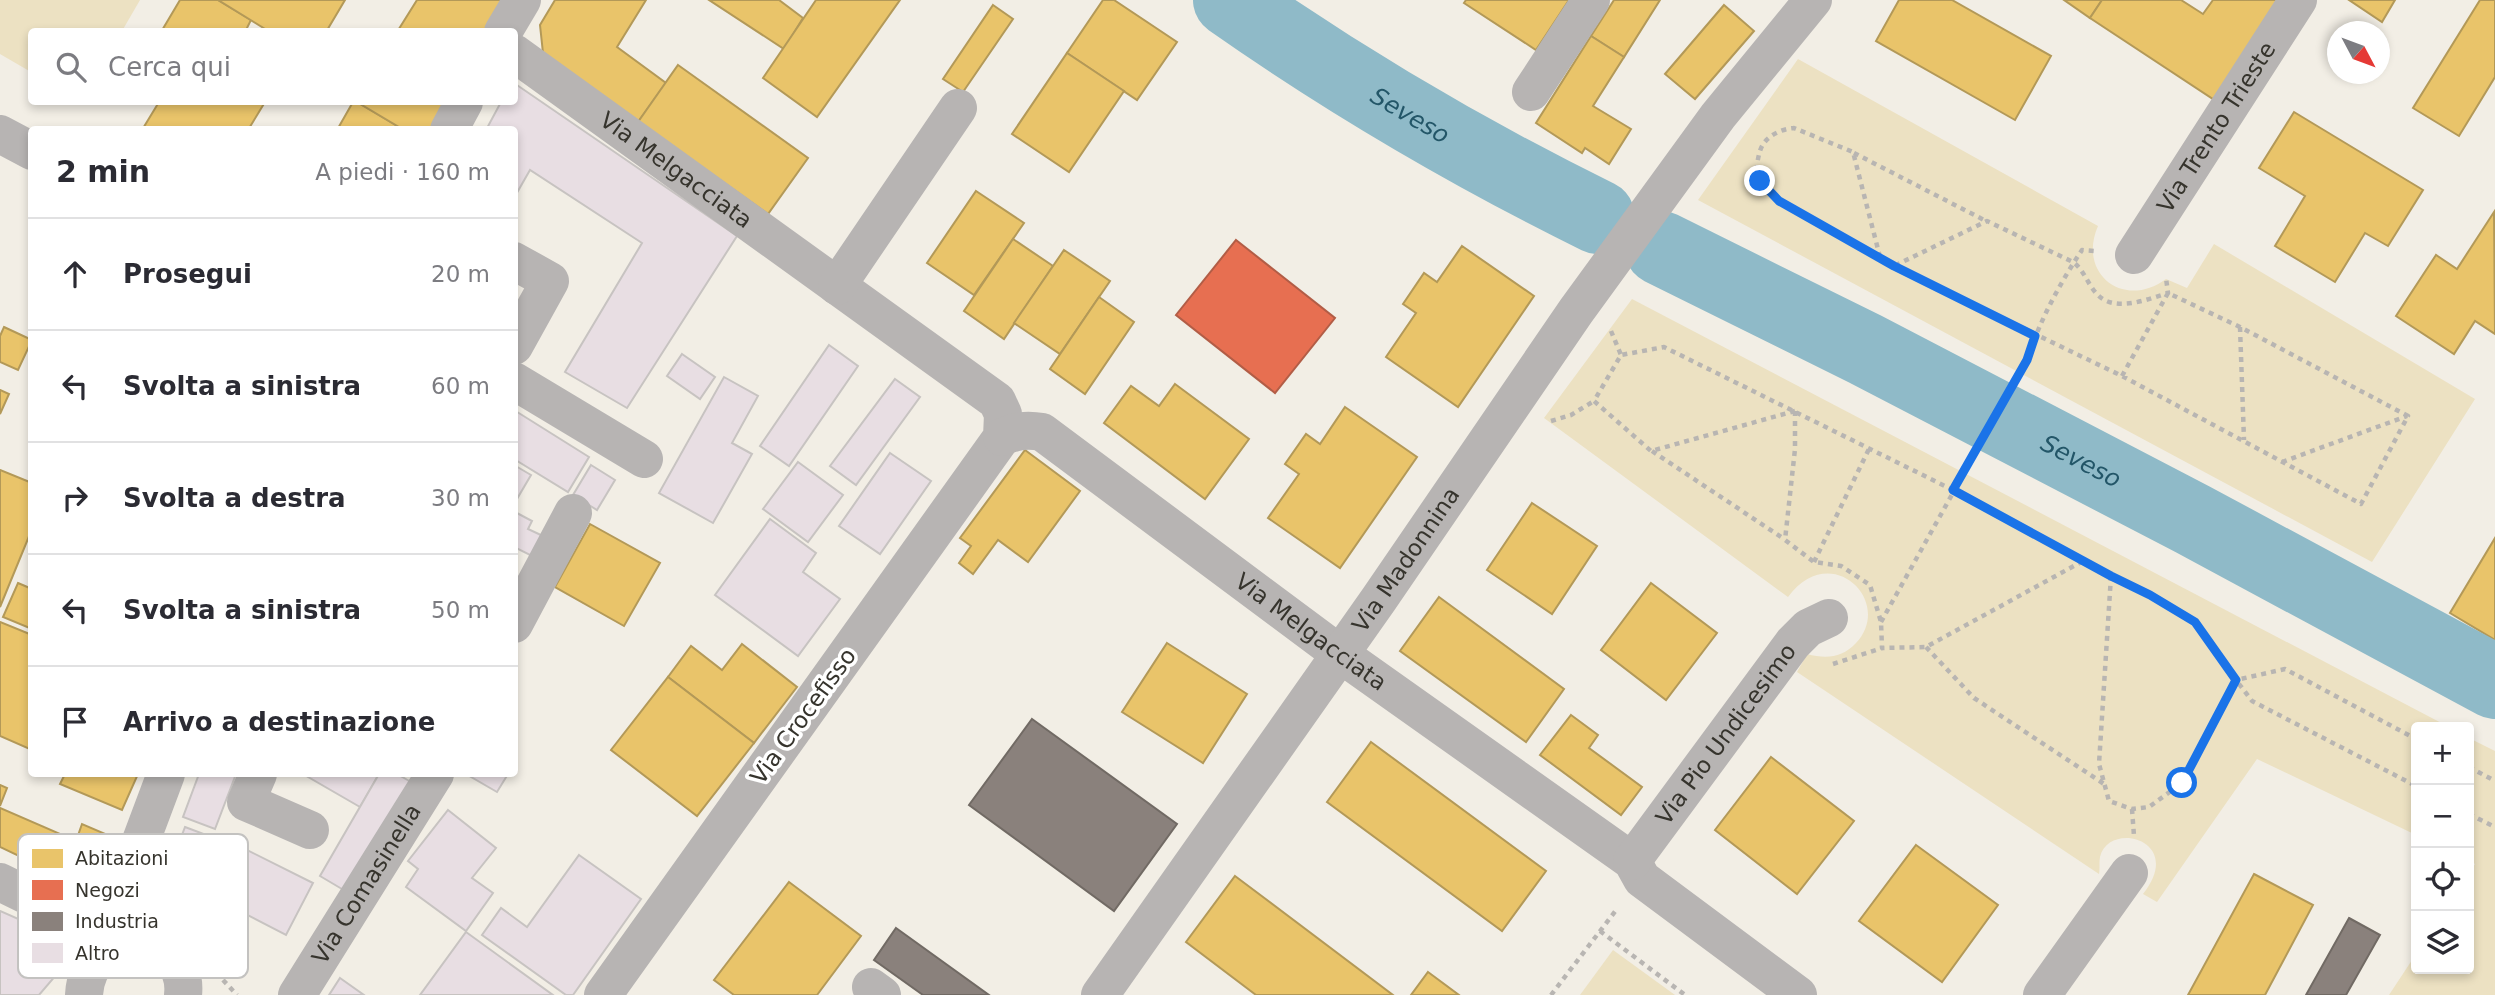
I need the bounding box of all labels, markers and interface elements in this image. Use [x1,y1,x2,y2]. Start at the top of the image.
north arrow [2327,21,2390,84]
search box [28,28,518,105]
street label: Via Trento Trieste [2152,37,2281,217]
icon: search [52,48,90,86]
text: Cerca qui [108,52,231,82]
water label: Seveso [1366,82,1454,149]
street label: Via Melgacciata [595,106,757,233]
text: 2 min [56,154,150,189]
text: A piedi · 160 m [315,159,490,185]
route end [1744,165,1775,196]
icon: ahead [56,255,94,293]
text: Prosegui [123,259,252,289]
text: 20 m [431,261,490,287]
icon: left [56,367,94,405]
text: Svolta a sinistra [123,371,361,401]
text: 60 m [431,373,490,399]
water label: Seveso [2036,429,2126,494]
icon: right [56,479,94,517]
street label: Via Madonnina [1347,482,1465,637]
text: Svolta a destra [123,483,346,513]
text: 30 m [431,485,490,511]
street label: Via Melgacciata [1230,568,1392,696]
icon: left [56,591,94,629]
text: Svolta a sinistra [123,595,361,625]
text: 50 m [431,597,490,623]
street label: Via Pio Undicesimo [1651,638,1801,829]
street label: Via Crocefisso [745,643,861,789]
icon: arrive [56,703,94,741]
text: Arrivo a destinazione [123,707,435,737]
map controls [2411,722,2474,974]
button: + [2411,722,2474,785]
route start [2166,767,2197,798]
button: − [2411,785,2474,848]
street label: Via Comasinella [307,799,426,969]
legend [18,834,248,978]
text: Abitazioni [75,847,169,869]
button: locate [2411,848,2474,911]
text: Negozi [75,879,140,901]
text: Industria [75,910,159,932]
button: layers [2411,911,2474,974]
text: Altro [75,942,120,964]

